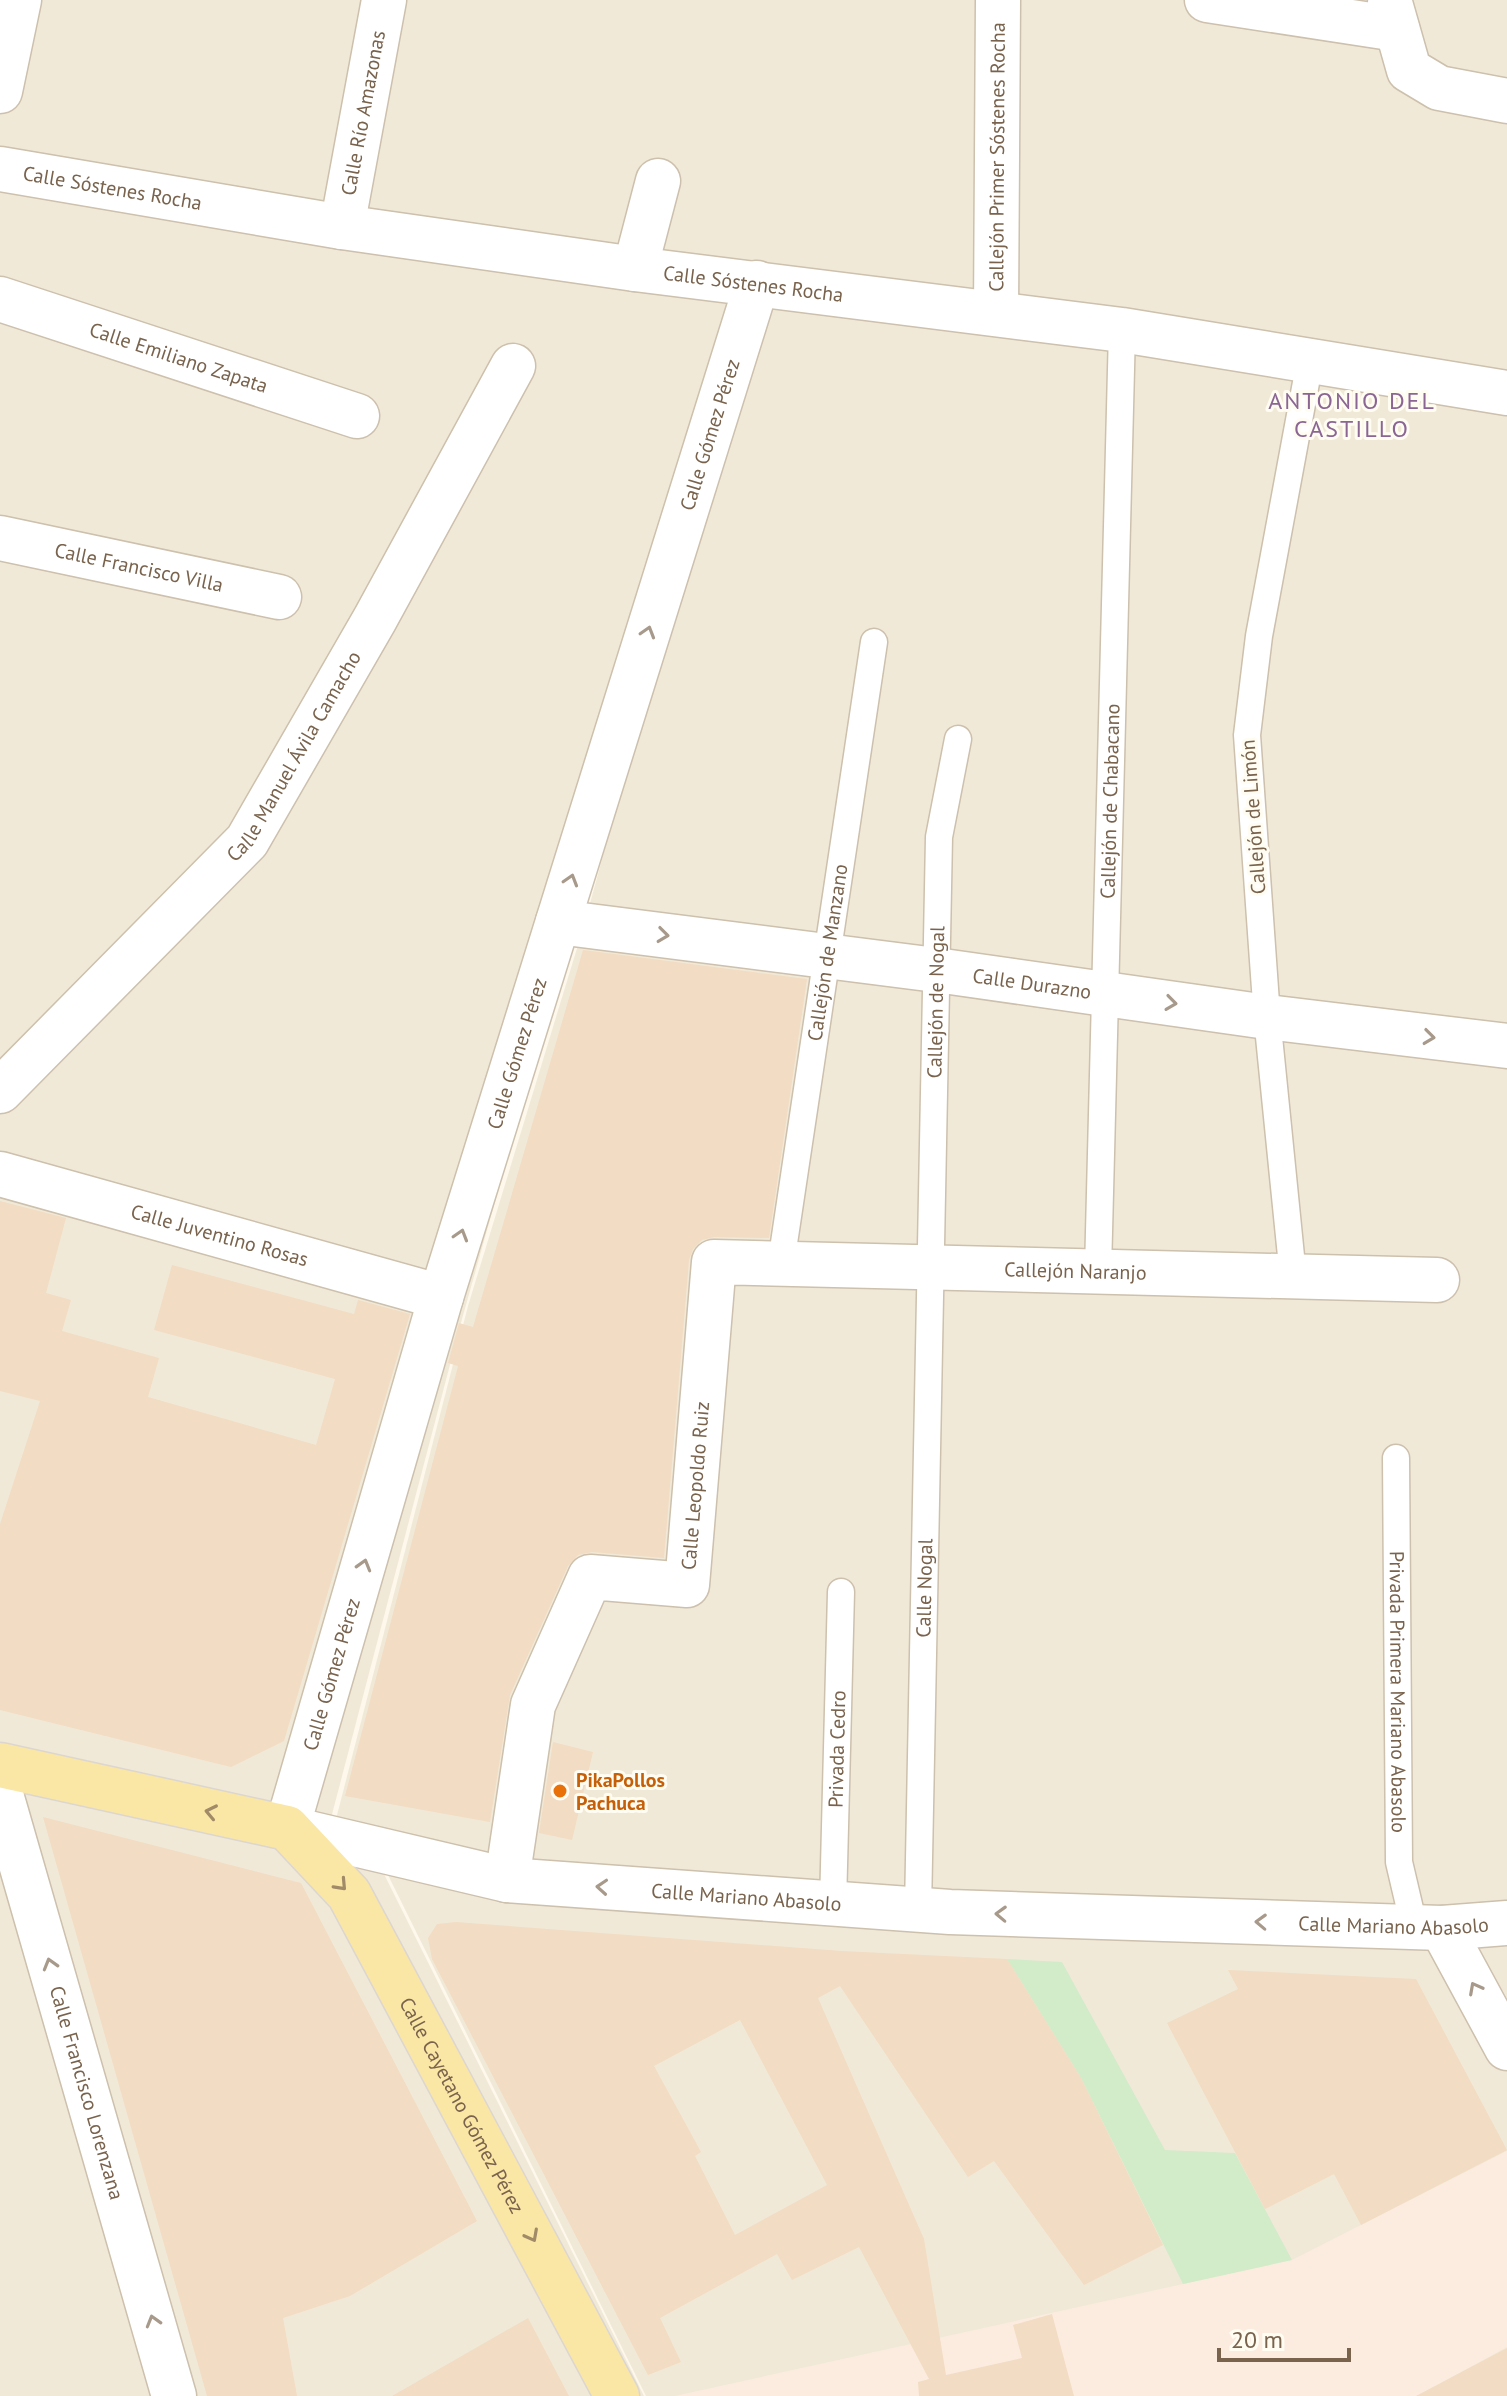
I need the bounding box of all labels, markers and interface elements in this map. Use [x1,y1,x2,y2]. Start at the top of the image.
street label: Callejón Primer Sóstenes Rocha [983,22,1011,292]
street label: Calle Río Amazonas [335,28,391,198]
street label: Calle Sóstenes Rocha [21,160,204,216]
street label: Calle Sóstenes Rocha [662,260,845,308]
street label: Calle Emiliano Zapata [86,316,271,399]
street label: Calle Gómez Pérez [674,356,746,514]
district label: ANTONIO DEL CASTILLO [1268,385,1436,444]
street label: Calle Francisco Villa [52,537,226,598]
one-way arrow [639,625,655,639]
street label: Calle Manuel Ávila Camacho [221,646,367,867]
street label: Callejón de Chabacano [1094,703,1125,899]
street label: Callejón de Limón [1235,739,1271,895]
street label: Callejón de Manzano [801,862,854,1043]
one-way arrow [562,874,578,887]
street label: Callejón de Nogal [921,926,950,1079]
one-way arrow [657,927,670,944]
street label: Calle Durazno [971,962,1093,1005]
street label: Calle Gómez Pérez [481,974,553,1132]
one-way arrow [1164,994,1178,1011]
one-way arrow [1422,1028,1435,1045]
street label: Calle Juventino Rosas [128,1198,311,1272]
one-way arrow [451,1229,467,1243]
street label: Callejón Naranjo [1004,1256,1147,1286]
street label: Calle Leopoldo Ruiz [675,1400,715,1571]
street label: Calle Nogal [910,1538,938,1638]
street label: Privada Primera Mariano Abasolo [1384,1551,1412,1833]
one-way arrow [354,1559,371,1573]
street label: Calle Gómez Pérez [297,1595,366,1754]
street label: Privada Cedro [822,1690,851,1808]
place label: PikaPollos Pachuca [576,1767,665,1816]
marker: PikaPollos Pachuca [551,1782,569,1800]
one-way arrow [205,1804,218,1821]
one-way arrow [331,1876,346,1890]
street label: Calle Mariano Abasolo [650,1877,842,1917]
one-way arrow [595,1879,608,1896]
one-way arrow [994,1905,1007,1922]
street label: Calle Mariano Abasolo [1298,1910,1490,1941]
one-way arrow [1254,1913,1267,1930]
one-way arrow [43,1957,59,1971]
one-way arrow [1469,1982,1484,1996]
street label: Calle Francisco Lorenzana [44,1983,130,2203]
street label: Calle Cayetano Gómez Pérez [394,1993,530,2218]
one-way arrow [522,2228,537,2242]
scale bar [1219,2312,1349,2362]
one-way arrow [146,2315,162,2328]
text: 20 m [1231,2324,1283,2355]

